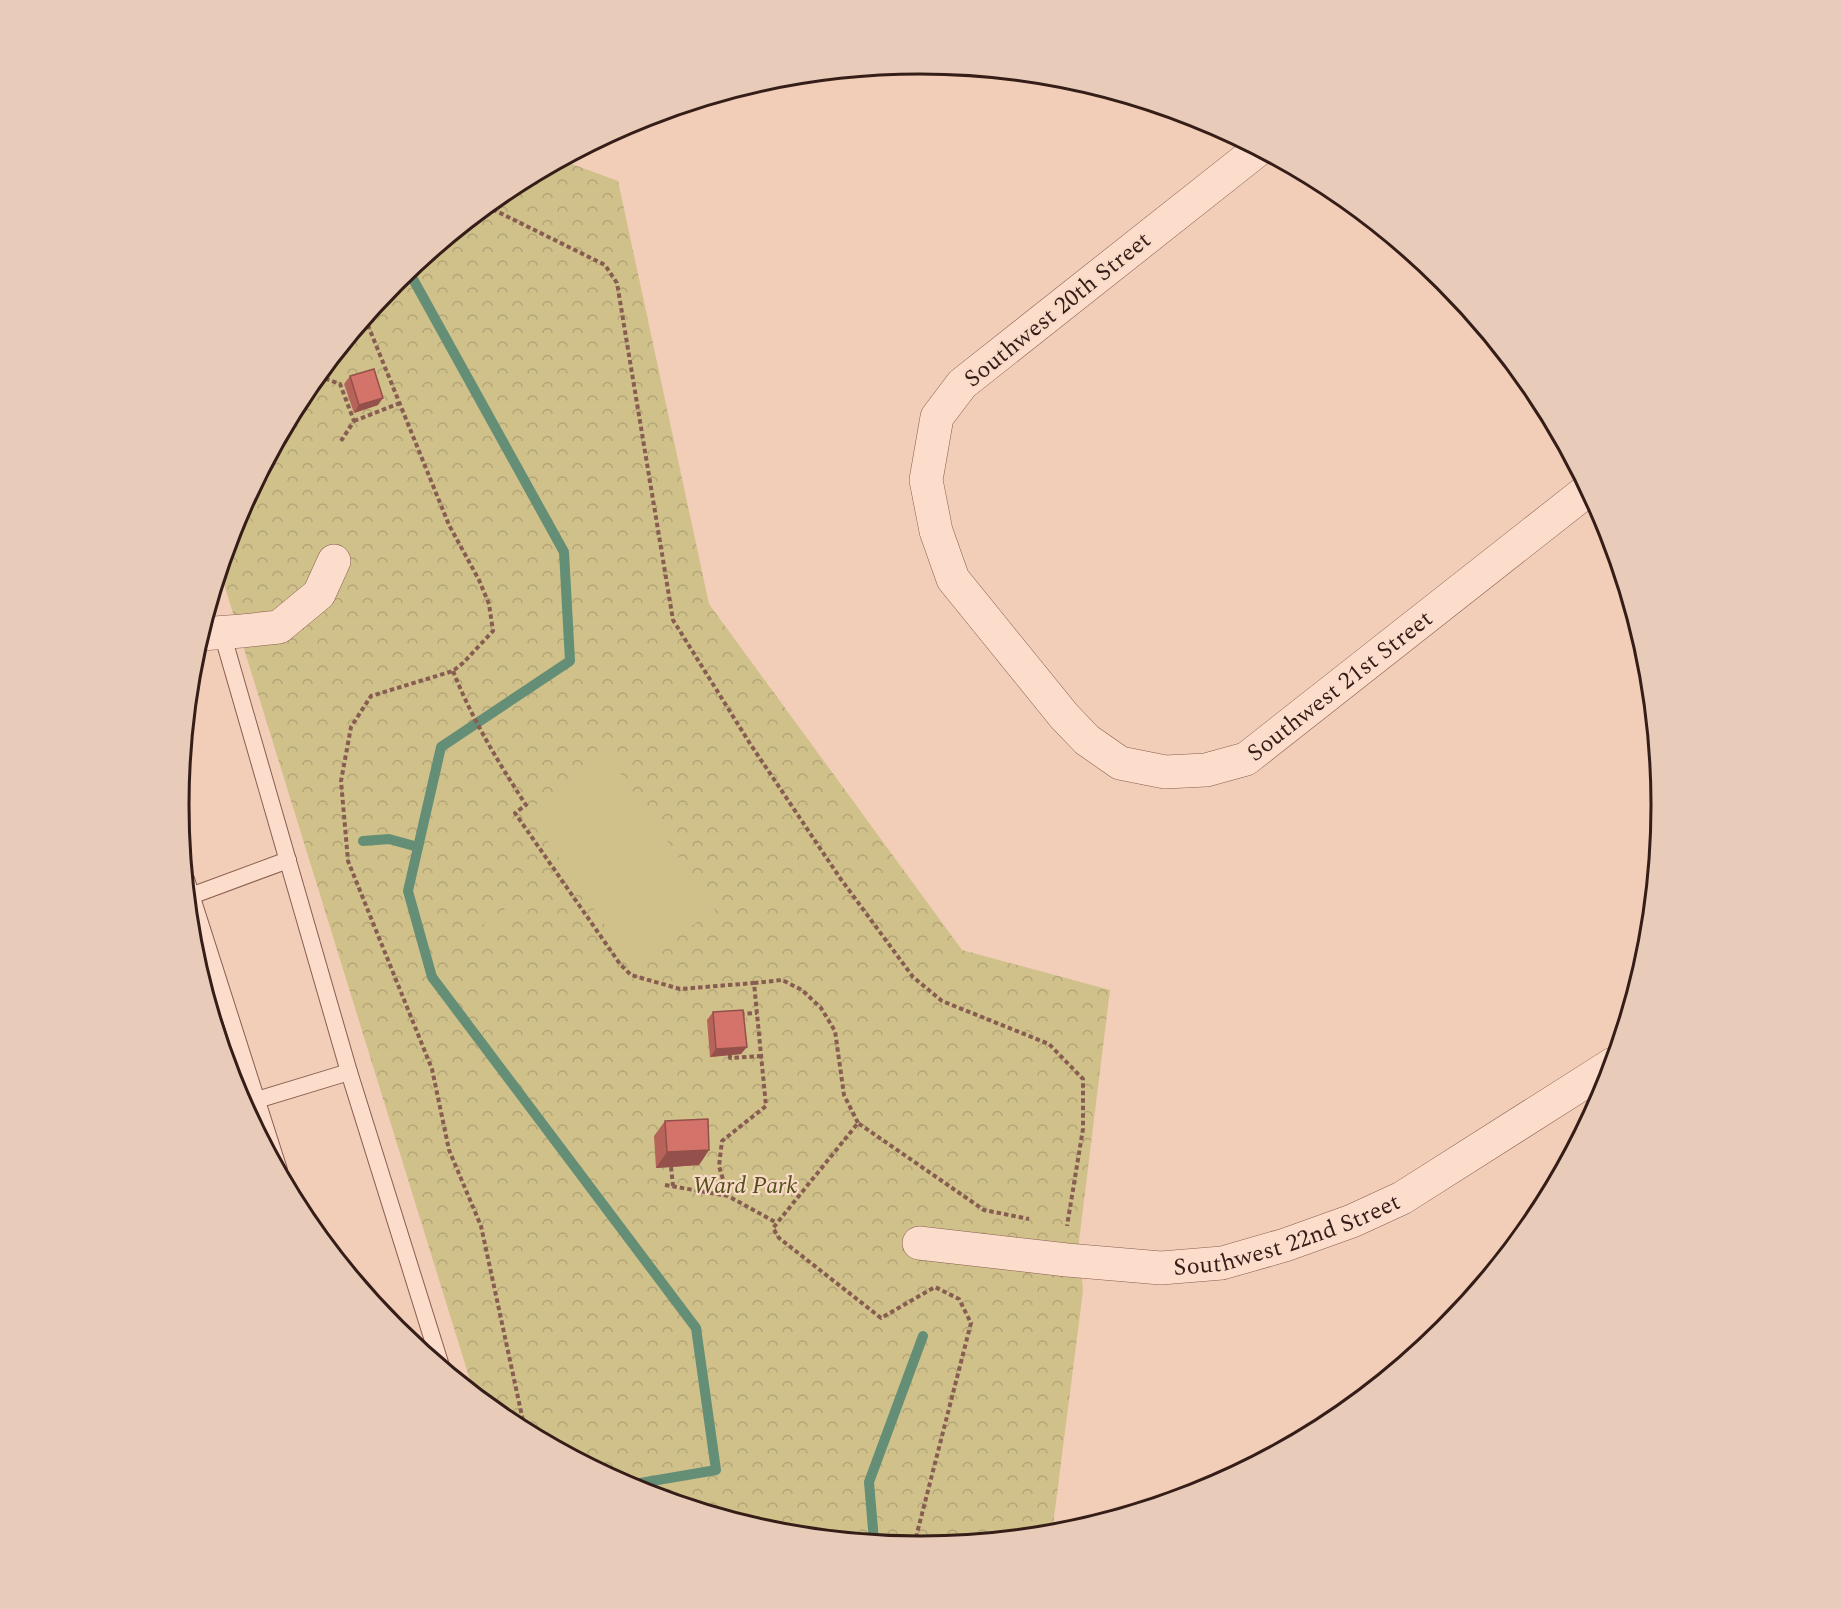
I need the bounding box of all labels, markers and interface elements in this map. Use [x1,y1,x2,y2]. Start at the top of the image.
street label: Southwest 20th Street [956,223,1159,397]
street label: Southwest 21st Street [1239,602,1441,771]
park label: Ward Park [692,1168,798,1204]
street label: Southwest 22nd Street [1172,1184,1406,1286]

